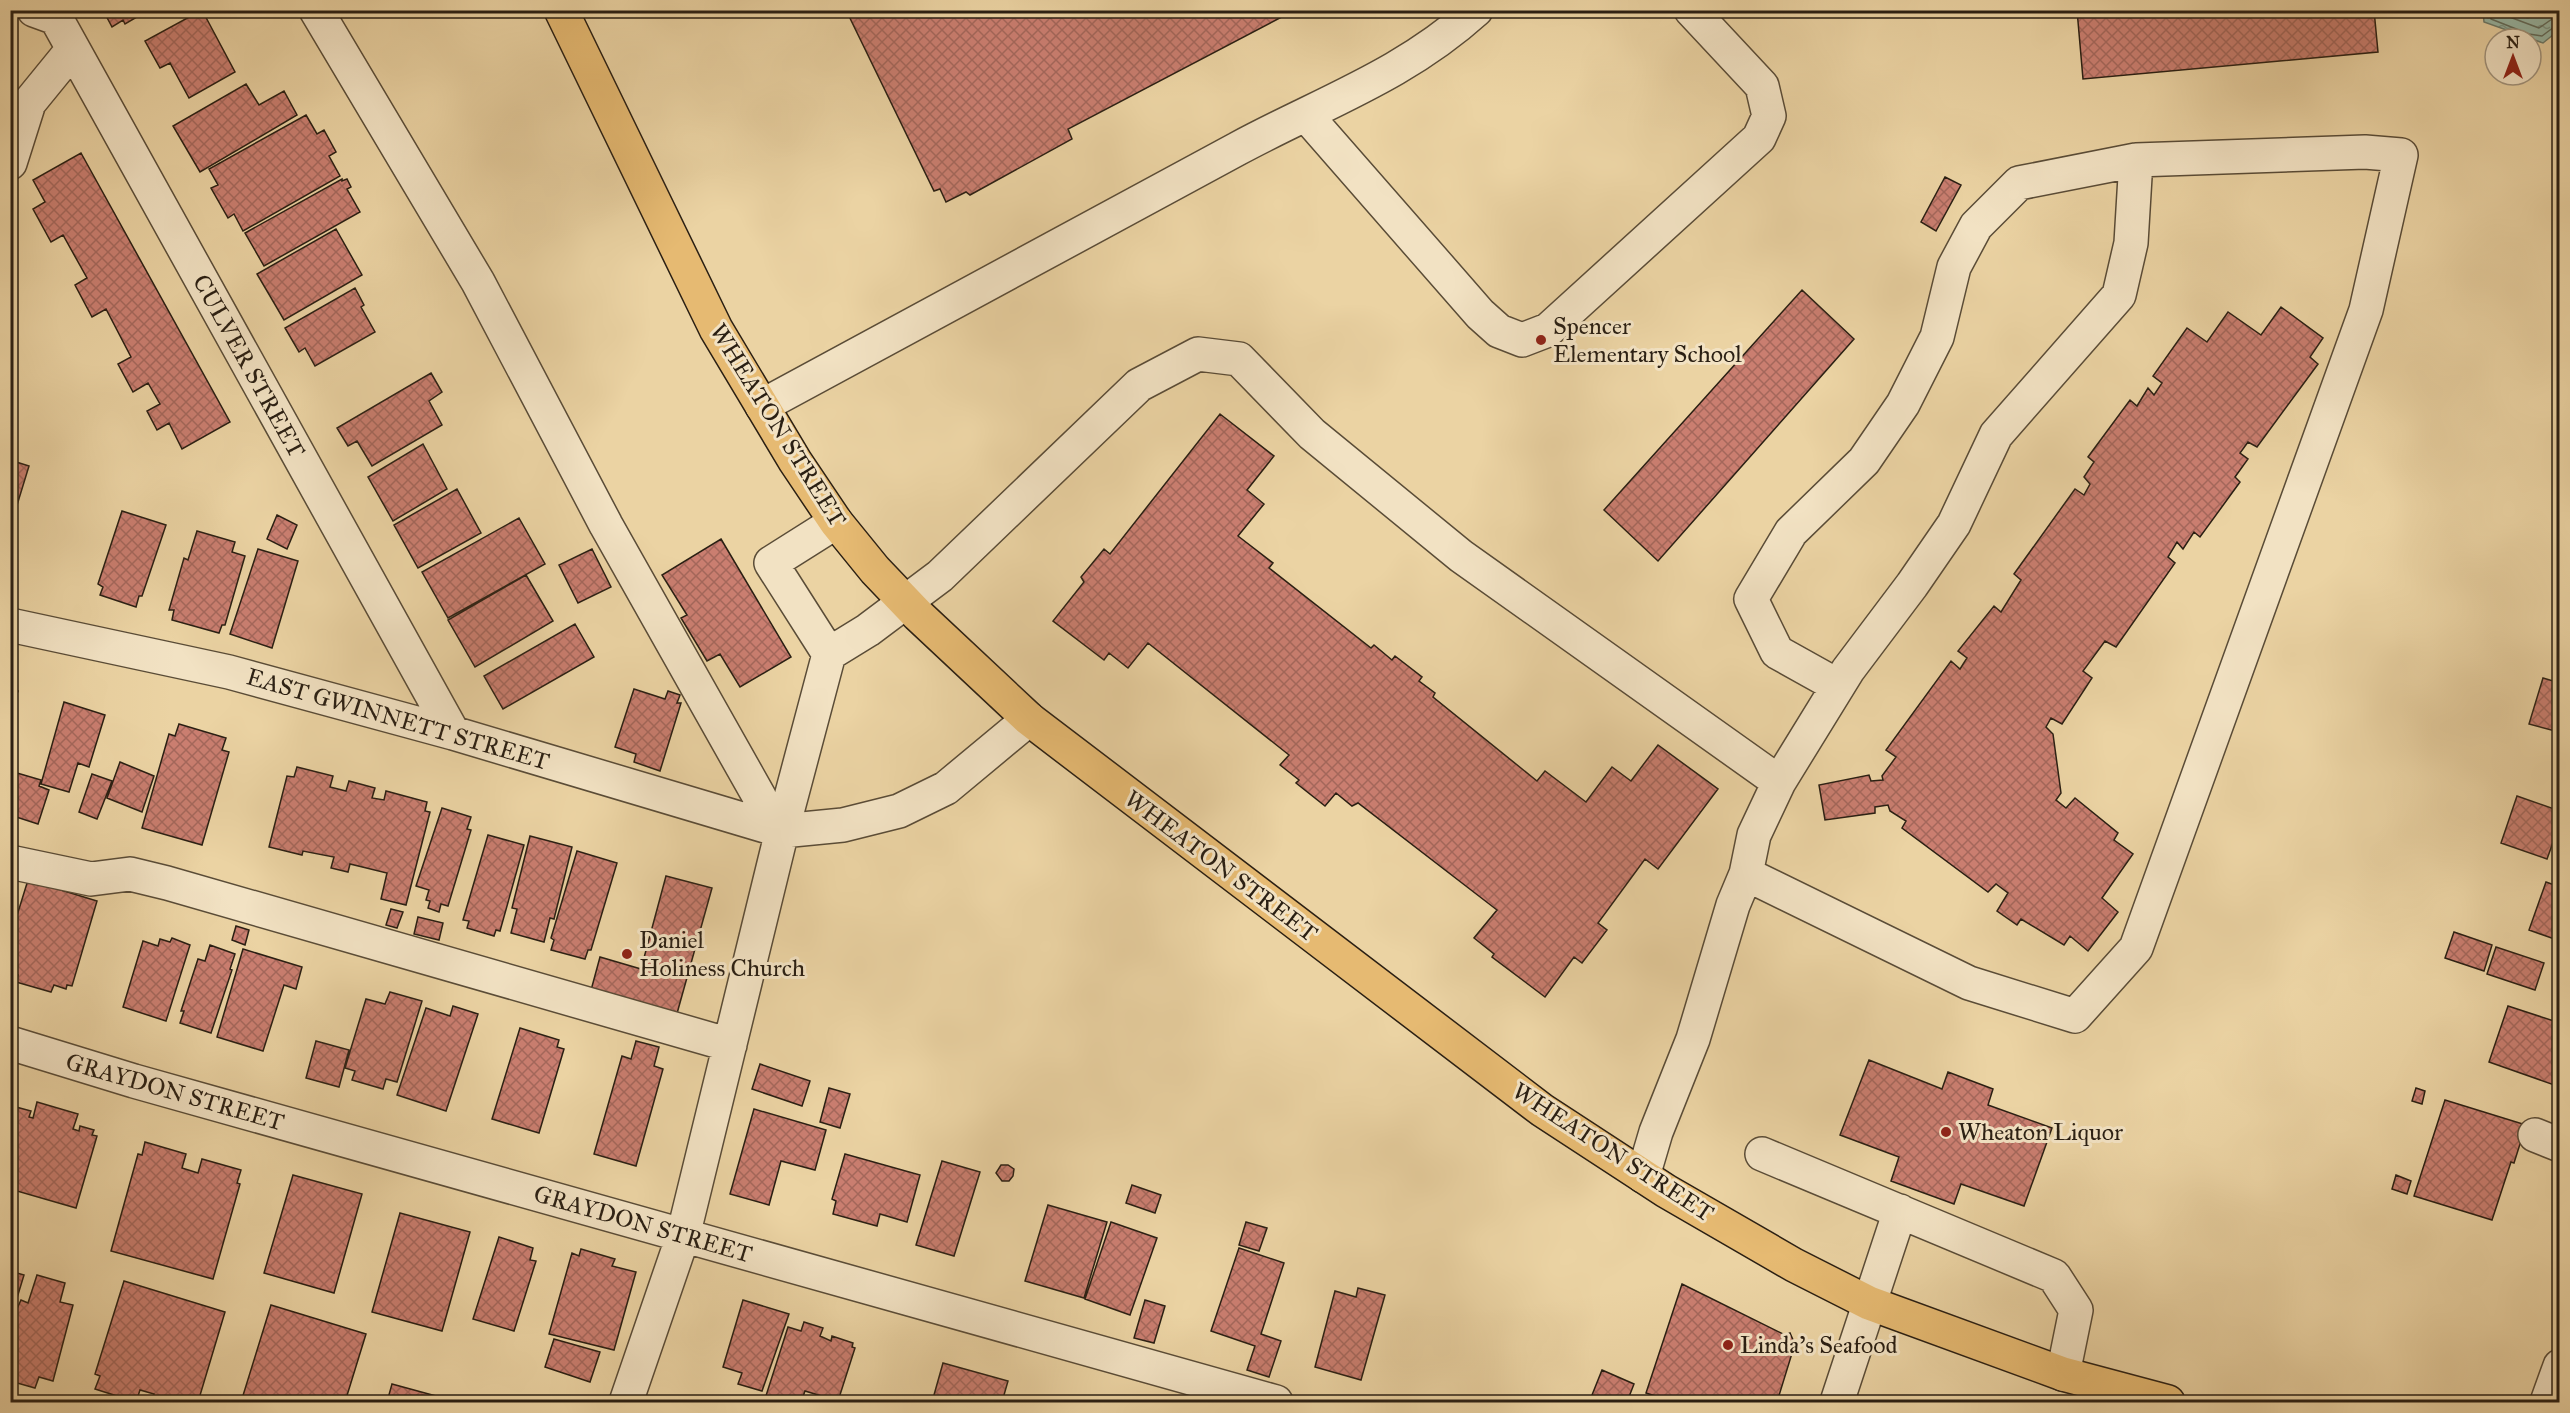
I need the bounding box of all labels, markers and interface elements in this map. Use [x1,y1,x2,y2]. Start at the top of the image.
north arrow [2483,27,2543,87]
text: N [2506,33,2520,52]
street label: CULVER STREET [186,269,312,463]
place label: Spencer Elementary School [1553,311,1742,369]
street label: WHEATON STREET [703,318,853,532]
marker: Spencer Elementary School [1534,333,1548,347]
street label: EAST GWINNETT STREET [243,661,553,777]
street label: WHEATON STREET [1118,784,1324,948]
place label: Daniel Holiness Church [639,925,805,983]
marker: Daniel Holiness Church [620,947,634,961]
street label: GRAYDON STREET [62,1046,288,1138]
street label: WHEATON STREET [1507,1076,1719,1228]
place label: Wheaton Liquor [1958,1117,2123,1147]
marker: Wheaton Liquor [1939,1125,1953,1139]
street label: GRAYDON STREET [530,1178,756,1270]
place label: Linda's Seafood [1740,1330,1898,1360]
marker: Linda's Seafood [1721,1338,1735,1352]

